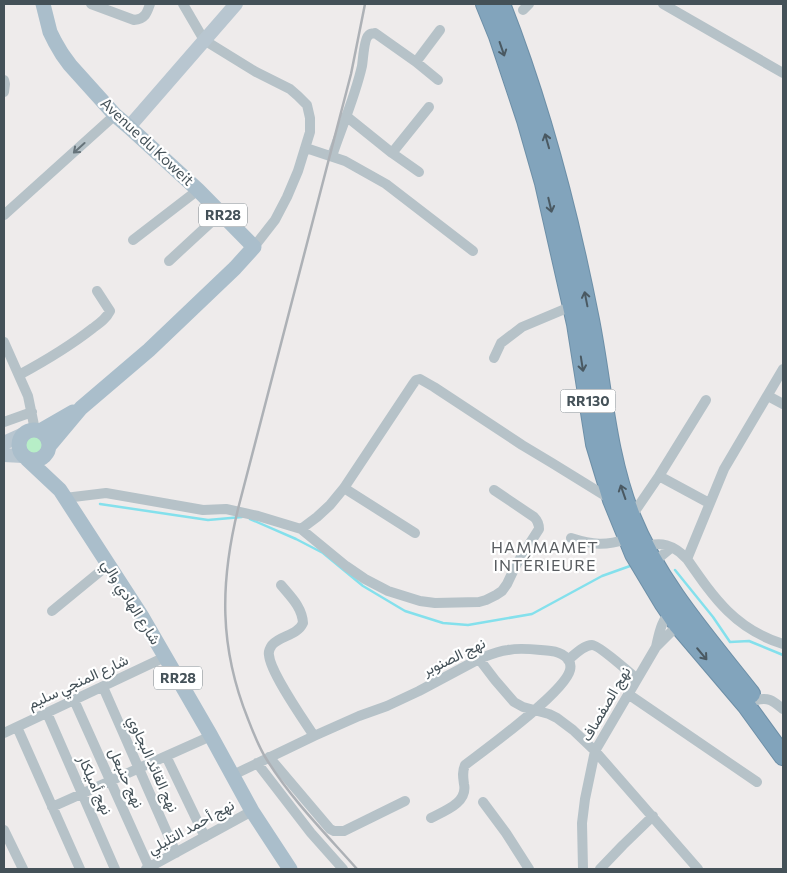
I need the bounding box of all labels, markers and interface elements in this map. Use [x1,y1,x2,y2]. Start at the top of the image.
one-way arrow [498,41,507,57]
street label: Avenue du Koweit [97,94,198,189]
one-way arrow [542,133,552,149]
one-way arrow [73,142,86,154]
one-way arrow [546,196,555,212]
road number: RR28 [199,204,247,226]
one-way arrow [580,291,590,307]
one-way arrow [578,355,588,371]
road number: RR130 [560,390,616,412]
one-way arrow [618,485,627,500]
district label: HAMMAMET INTÉRIEURE [491,537,599,574]
street label: شارع الهادي والي [94,556,165,650]
street label: نهج الصنوبر [418,633,489,682]
one-way arrow [697,648,708,661]
street label: شارع المنجي سليم [24,650,133,717]
street label: نهج الصفصاف [577,663,636,745]
road number: RR28 [154,666,202,690]
street label: نهج القائد البجاوي [120,712,183,817]
street label: نهج حنبعل [103,745,148,812]
street label: نهج أميلكار [72,751,117,818]
street label: نهج أحمد التليلي [144,795,239,862]

